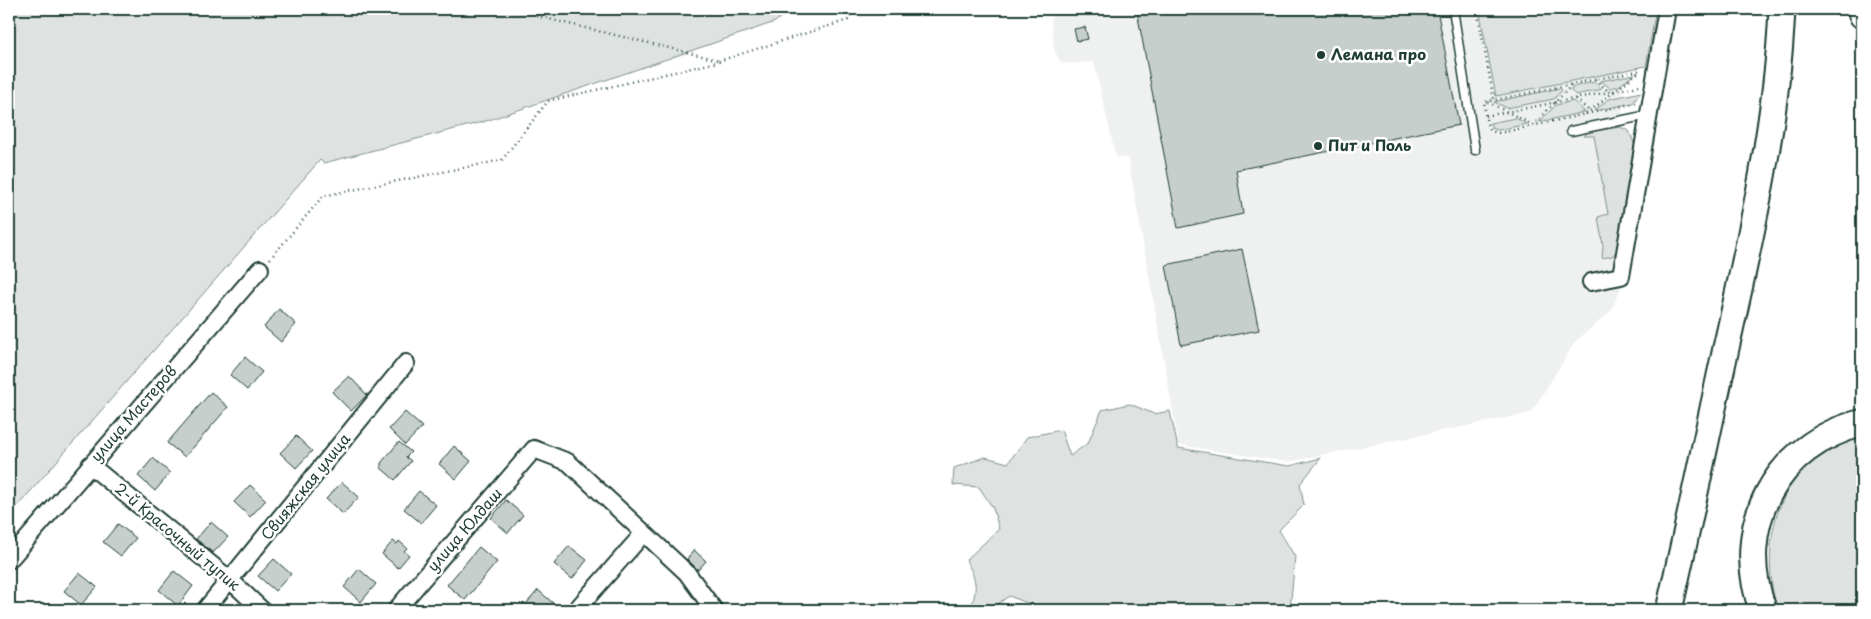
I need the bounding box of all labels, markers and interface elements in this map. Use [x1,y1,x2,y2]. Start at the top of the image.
place label: Лемана про [1331,42,1426,65]
marker: Лемана про [1315,49,1327,61]
place label: Пит и Поль [1328,133,1411,156]
marker: Пит и Поль [1312,140,1324,152]
street label: улица Мастеров [84,360,181,466]
street label: Свияжская улица [254,427,356,544]
street label: 2-й Красочный тупик [110,476,246,595]
street label: улица Юлдаш [421,482,507,576]

